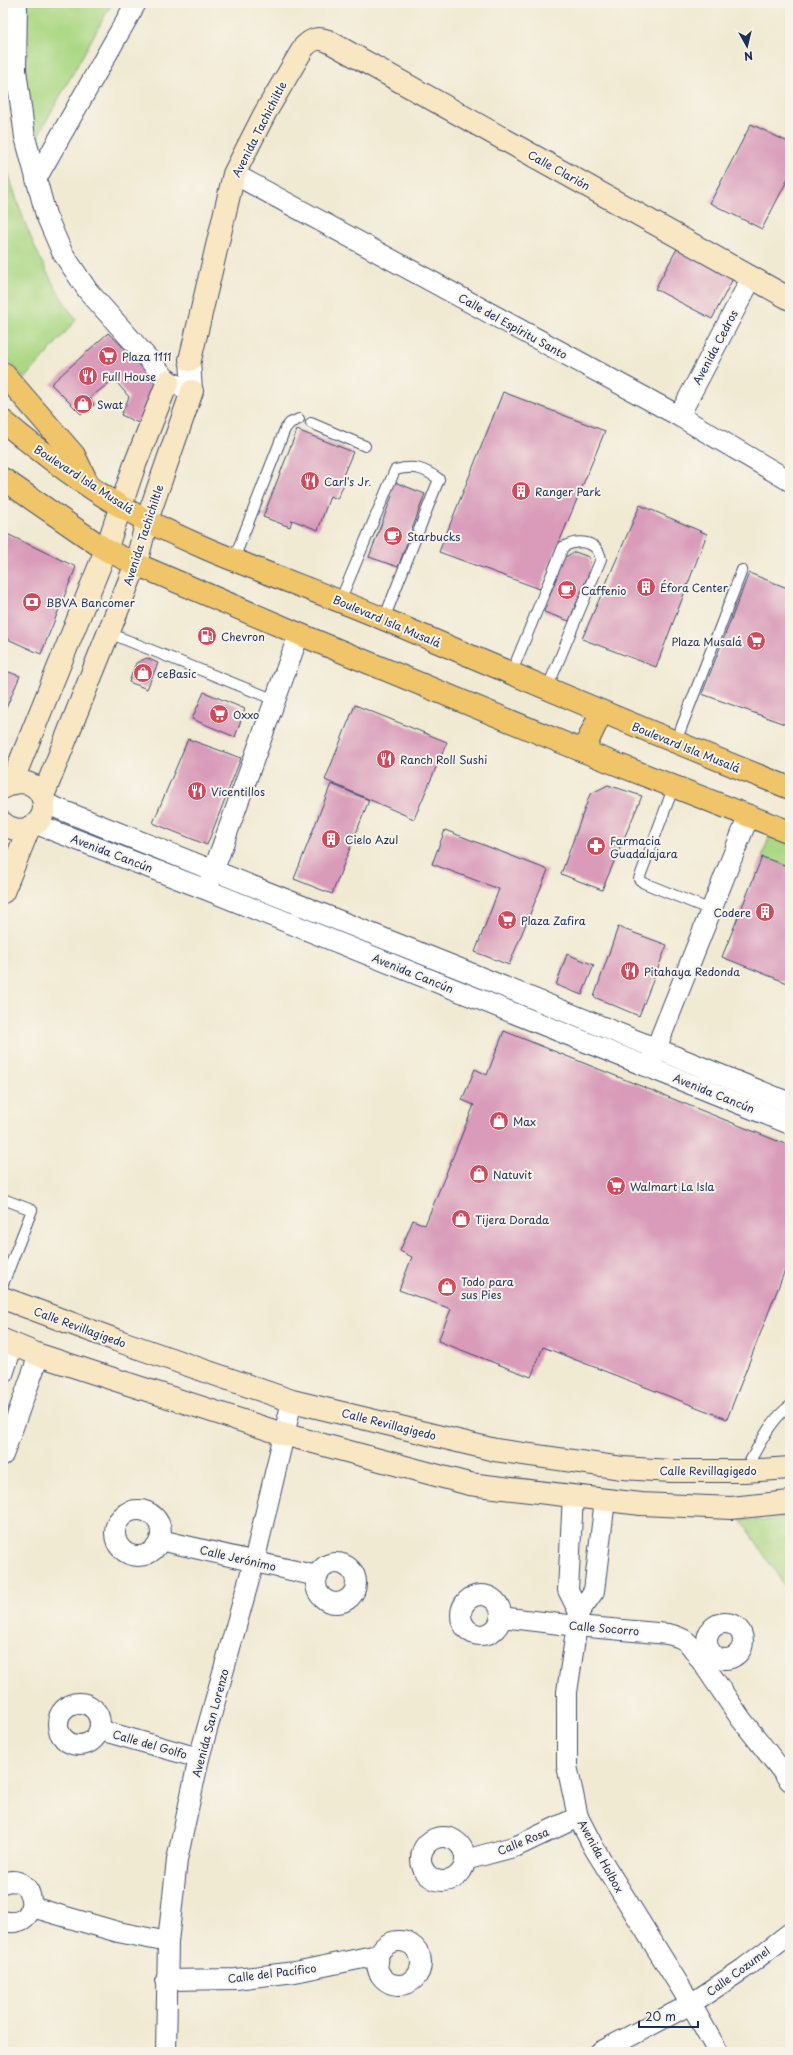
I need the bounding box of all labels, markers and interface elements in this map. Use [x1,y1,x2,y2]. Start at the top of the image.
north arrow [727,26,767,66]
text: N [743,47,754,65]
street label: Avenida Tachichiltle [227,78,291,180]
street label: Calle Clarión [525,146,593,194]
street label: Calle del Espíritu Santo [455,289,571,363]
street label: Avenida Cedros [688,307,742,387]
supermarket icon: Plaza 1111 [97,345,119,367]
place label: Plaza 1111 [122,348,171,365]
restaurant icon: Full House [77,365,99,387]
place label: Full House [102,368,156,385]
shop icon: Swat [72,393,94,415]
place label: Swat [97,396,124,413]
street label: Boulevard Isla Musalá [31,440,137,518]
restaurant icon: Carl's Jr. [299,470,321,492]
place label: Carl's Jr. [324,473,371,490]
building icon: Ranger Park [510,480,532,502]
street label: Avenida Tachichiltle [119,482,167,588]
place label: Ranger Park [535,483,601,500]
cafe icon: Starbucks [382,525,404,547]
place label: Starbucks [407,528,460,545]
building icon: Éfora Center [635,576,657,598]
cafe icon: Caffenio [556,579,578,601]
place label: Éfora Center [660,579,729,596]
place label: Caffenio [581,582,626,599]
bank icon: BBVA Bancomer [21,591,43,613]
street label: Boulevard Isla Musalá [331,591,444,651]
place label: BBVA Bancomer [46,594,136,611]
fuel station icon: Chevron [196,625,218,647]
place label: Chevron [221,628,265,645]
supermarket icon: Plaza Musalá [745,630,767,652]
place label: Plaza Musalá [671,633,742,650]
shop icon: ceBasic [132,662,154,684]
place label: ceBasic [157,665,196,682]
supermarket icon: Oxxo [208,703,230,725]
place label: Oxxo [233,706,259,723]
street label: Boulevard Isla Musalá [629,717,743,777]
restaurant icon: Ranch Roll Sushi [375,748,397,770]
place label: Ranch Roll Sushi [400,751,487,768]
restaurant icon: Vicentillos [186,780,208,802]
place label: Vicentillos [211,783,265,800]
building icon: Cielo Azul [320,828,342,850]
street label: Avenida Cancún [69,830,155,876]
place label: Cielo Azul [345,831,398,848]
place label: Farmacia Guadalajara [610,832,678,862]
pharmacy icon: Farmacia Guadalajara [585,835,607,857]
building icon: Codere [754,901,776,923]
place label: Codere [714,904,751,921]
supermarket icon: Plaza Zafira [496,909,518,931]
place label: Plaza Zafira [521,912,586,929]
street label: Avenida Cancún [370,949,456,997]
restaurant icon: Pitahaya Redonda [619,960,641,982]
place label: Pitahaya Redonda [644,963,740,980]
street label: Avenida Cancún [671,1069,757,1117]
shop icon: Max [488,1110,510,1132]
place label: Max [513,1113,536,1130]
shop icon: Natuvit [468,1163,490,1185]
place label: Natuvit [493,1166,532,1183]
supermarket icon: Walmart La Isla [605,1175,627,1197]
place label: Walmart La Isla [630,1178,714,1195]
shop icon: Tijera Dorada [450,1208,472,1230]
place label: Tijera Dorada [475,1211,550,1228]
place label: Todo para sus Pies [461,1273,514,1303]
shop icon: Todo para sus Pies [436,1276,458,1298]
street label: Calle Revillagigedo [31,1302,129,1352]
street label: Calle Revillagigedo [340,1404,438,1444]
street label: Calle Revillagigedo [659,1462,757,1479]
street label: Calle Jerónimo [198,1541,278,1575]
street label: Calle Socorro [568,1616,640,1640]
street label: Avenida San Lorenzo [187,1667,233,1779]
street label: Calle del Golfo [111,1725,189,1763]
street label: Avenida Holbox [574,1816,628,1896]
street label: Calle Rosa [495,1823,552,1859]
street label: Calle Cozumel [703,1942,773,2000]
street label: Calle del Pacífico [227,1959,317,1987]
scale bar [639,2003,698,2029]
text: 20 m [645,2007,676,2025]

